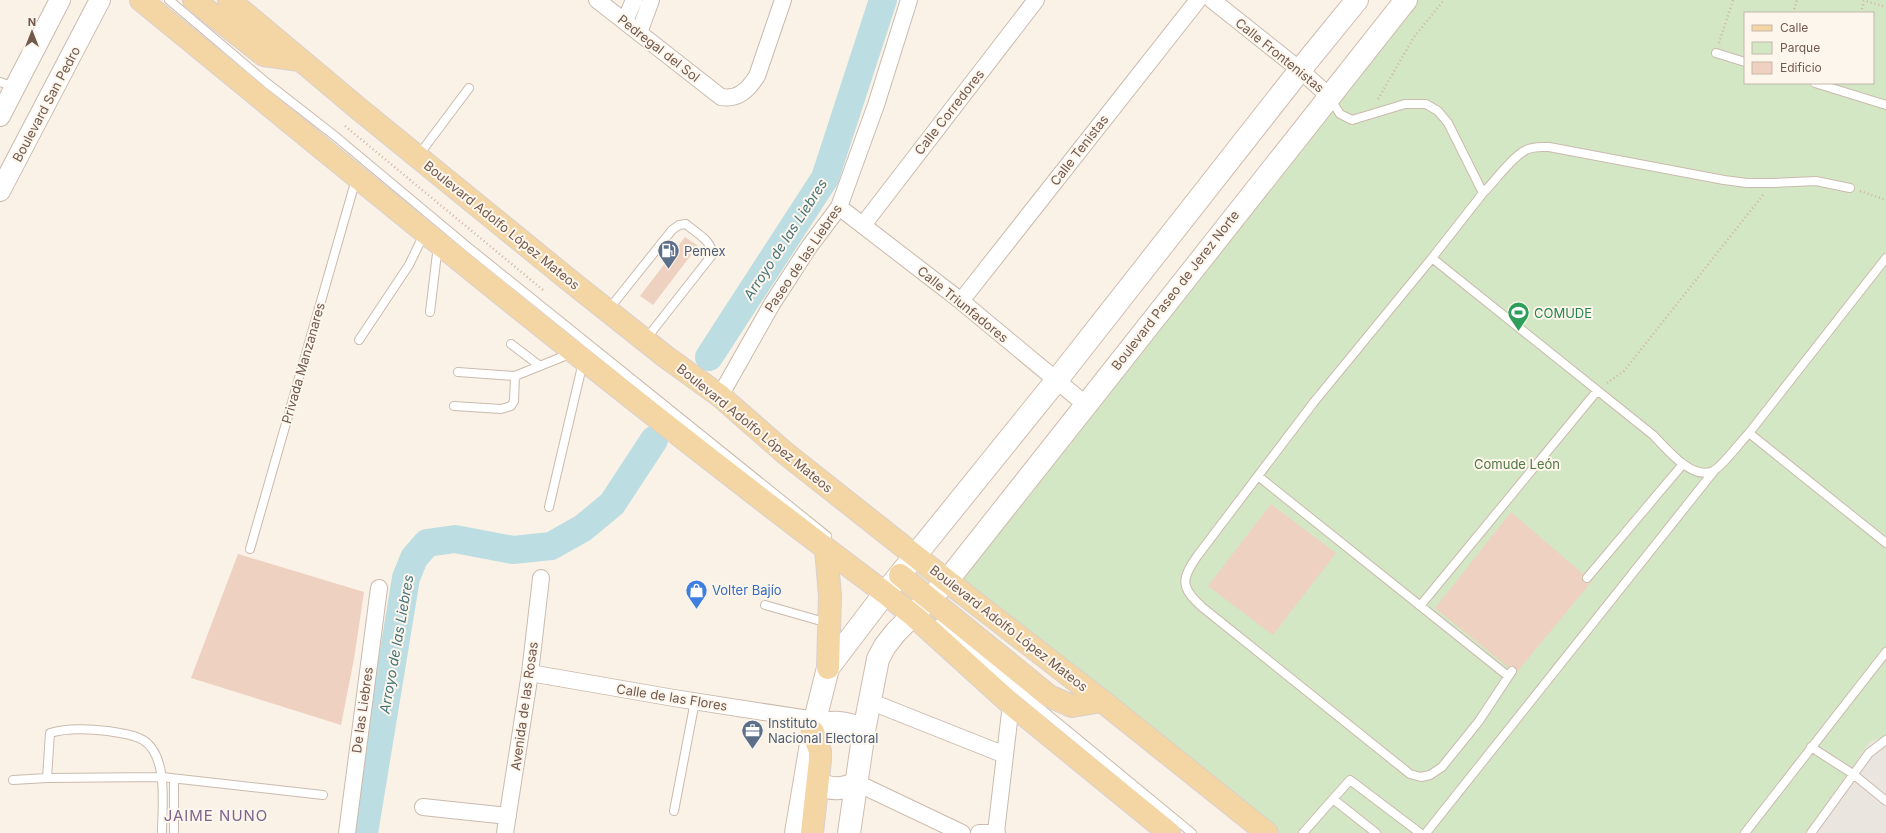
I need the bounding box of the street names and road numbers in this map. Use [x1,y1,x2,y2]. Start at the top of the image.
street label: Pedregal del Sol [615,11,703,85]
street label: Calle Frontenistas [1232,14,1328,96]
street label: Boulevard San Pedro [9,43,83,164]
street label: Calle Corredores [911,66,987,158]
street label: Calle Tenistas [1046,111,1112,189]
street label: Boulevard Adolfo López Mateos [421,157,583,293]
street label: Paseo de las Liebres [761,201,845,315]
street label: Boulevard Paseo de Jerez Norte [1108,207,1242,373]
street label: Calle Triunfadores [914,262,1012,346]
street label: Privada Manzanares [278,300,328,425]
street label: Boulevard Adolfo López Mateos [674,360,836,496]
street label: Boulevard Adolfo López Mateos [927,561,1091,695]
street label: Avenida de las Rosas [507,641,541,771]
street label: De las Liebres [348,666,376,754]
street label: Calle de las Flores [615,680,729,714]

